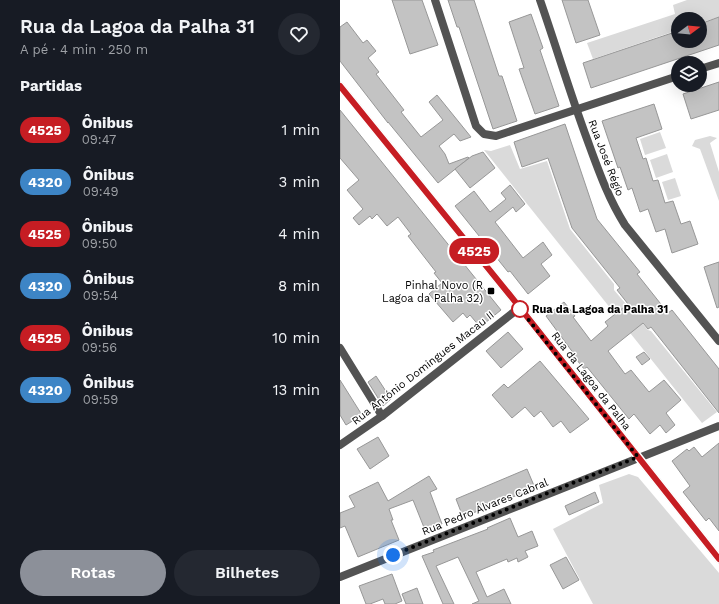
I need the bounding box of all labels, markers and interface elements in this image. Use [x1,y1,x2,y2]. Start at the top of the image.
north arrow [671,12,707,48]
map controls [671,12,707,92]
button: heart [278,13,320,55]
text: Rua da Lagoa da Palha 31 [20,15,255,38]
text: A pé · 4 min · 250 m [20,42,148,57]
button: layers [671,56,707,92]
text: Partidas [20,77,82,95]
text: Ônibus [82,114,133,132]
street label: Rua José Régio [585,118,627,198]
text: 1 min [281,121,320,139]
text: 4525 [28,122,62,138]
text: 09:47 [82,132,116,147]
text: Ônibus [83,166,134,184]
text: 3 min [279,173,320,191]
text: 4320 [28,174,63,190]
text: 09:49 [83,184,119,199]
text: Ônibus [82,218,133,236]
text: 4 min [278,225,320,243]
text: 4525 [28,226,62,242]
text: 09:50 [82,236,117,251]
line badge: 4525 [446,238,502,264]
text: 4525 [457,243,491,259]
text: Ônibus [83,270,134,288]
text: 8 min [278,277,320,295]
text: 4320 [28,278,63,294]
place label: Pinhal Novo (R Lagoa da Palha 32) [382,279,483,305]
marker: Pinhal Novo (R Lagoa da Palha 32) [486,286,496,296]
text: 09:54 [83,288,118,303]
marker: Rua da Lagoa da Palha 31 [511,300,529,318]
place label: Rua da Lagoa da Palha 31 [532,303,668,316]
street label: Rua António Domingues Macau II [349,308,497,428]
text: Ônibus [82,322,133,340]
text: 10 min [272,329,320,347]
street label: Rua da Lagoa da Palha [549,329,633,433]
text: 4525 [28,330,62,346]
text: 09:56 [82,340,117,355]
text: Ônibus [83,374,134,392]
text: 13 min [273,381,320,399]
text: 4320 [28,382,63,398]
text: 09:59 [83,392,118,407]
street label: Rua Pedro Álvares Cabral [420,475,551,538]
your location [383,545,403,565]
button: Rotas [20,550,166,596]
button: Bilhetes [174,550,320,596]

